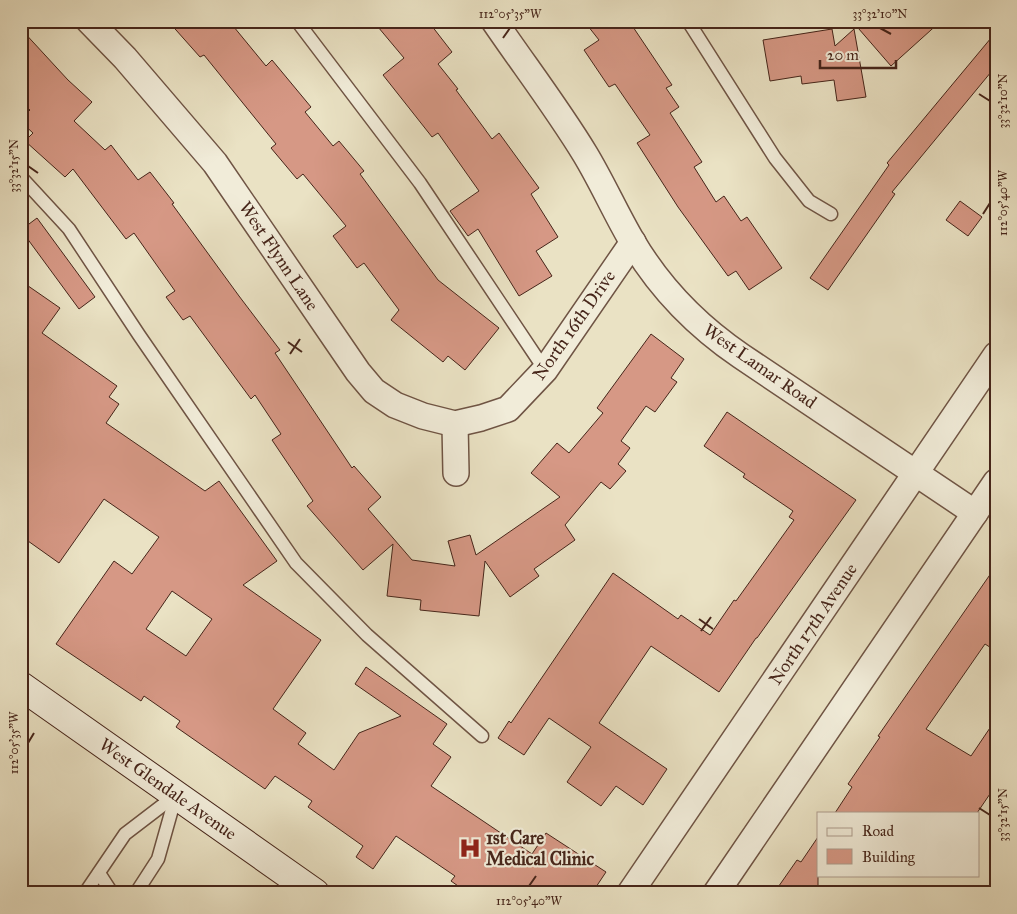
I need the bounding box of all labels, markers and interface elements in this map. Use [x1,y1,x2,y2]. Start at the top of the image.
text: 112°05'35"W [479,7,542,21]
text: 33°32'10"N [852,7,908,21]
scale bar [820,38,896,70]
text: 20 m [827,46,859,64]
text: 33°32'10"N [996,73,1010,129]
text: 33°32'15"N [7,139,21,193]
text: 112°05'40"W [996,169,1010,236]
street label: West Flynn Lane [234,197,324,315]
street label: North 16th Drive [528,266,620,384]
street label: West Lamar Road [699,319,821,413]
street label: North 17th Avenue [764,559,862,689]
text: 112°05'35"W [7,711,21,774]
street label: West Glendale Avenue [95,733,241,845]
text: 33°32'15"N [996,788,1010,842]
legend [817,812,980,876]
text: Road [862,822,894,840]
place label: 1st Care Medical Clinic [486,827,594,870]
hospital icon: 1st Care Medical Clinic [457,835,483,861]
text: Building [862,848,916,866]
text: 112°05'40"W [496,894,563,908]

